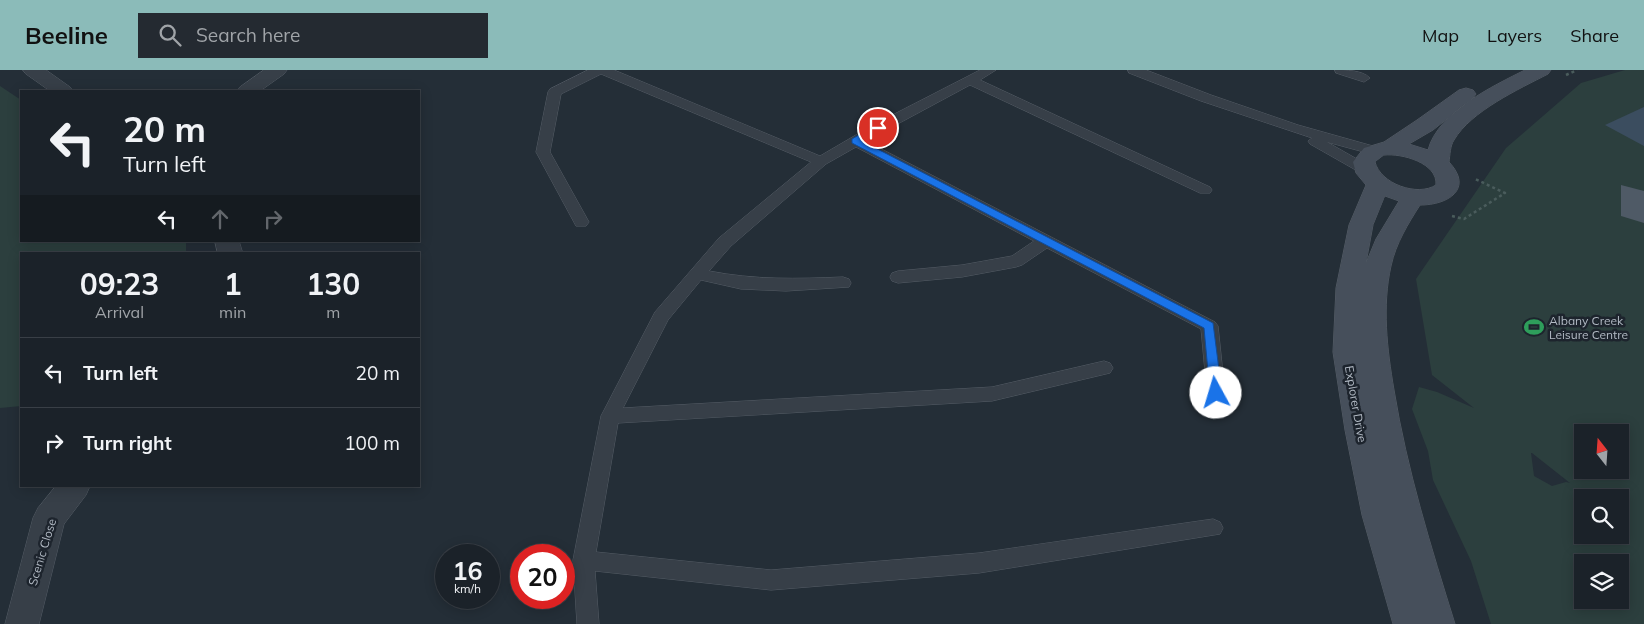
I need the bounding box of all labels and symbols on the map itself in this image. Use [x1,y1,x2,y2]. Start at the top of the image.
pin [857,107,899,149]
place label: Albany Creek Leisure Centre [1549,313,1628,342]
sports icon: Albany Creek Leisure Centre [1523,316,1545,338]
street label: Explorer Drive [1342,364,1370,444]
position arrow [1189,366,1241,418]
north arrow [1574,424,1629,479]
street label: Scenic Close [25,517,59,587]
speed limit sign: 20 [510,544,575,609]

